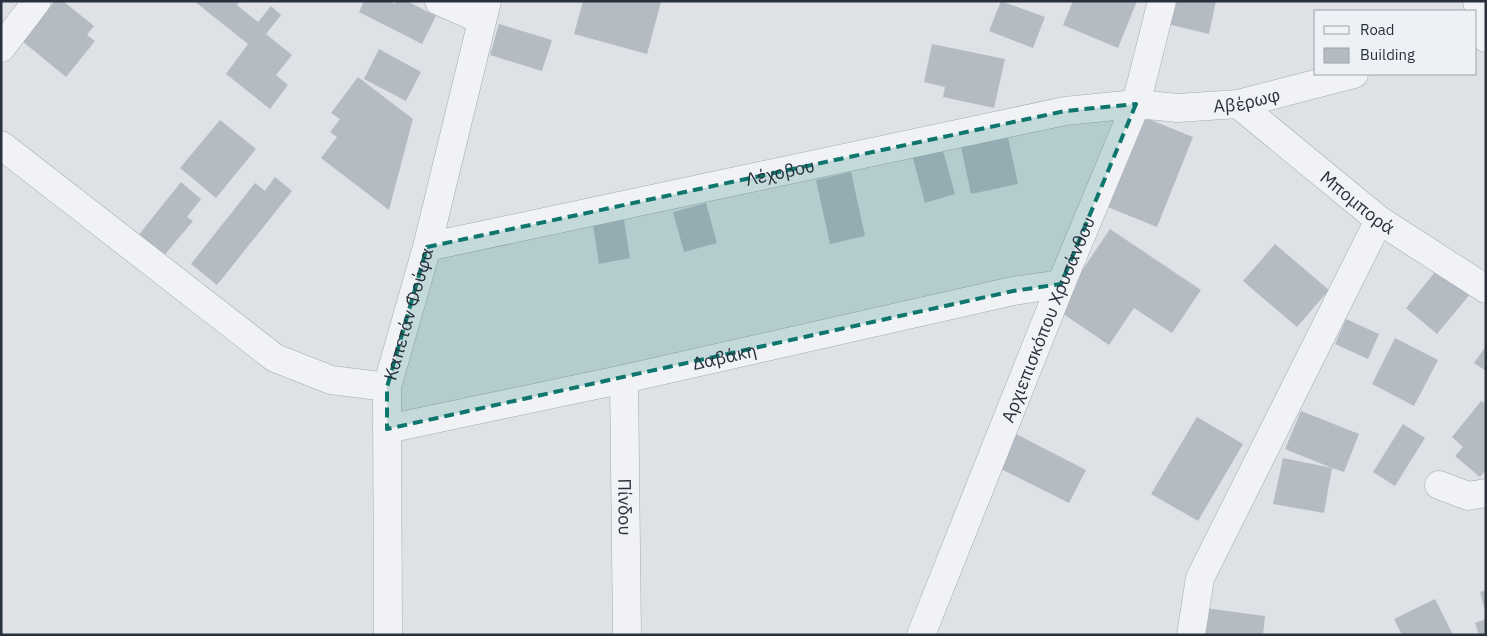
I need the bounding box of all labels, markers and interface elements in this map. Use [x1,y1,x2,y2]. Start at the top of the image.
legend [1314,10,1477,75]
text: Road [1360,20,1395,39]
text: Building [1360,45,1415,64]
street label: Αβέρωφ [1213,82,1282,117]
street label: Λέχοβου [743,153,817,190]
street label: Μπομπορά [1316,165,1400,239]
street label: Αρχιεπισκόπου Χρυσάνθου [996,213,1099,426]
street label: Καπετάν Φούφα [378,245,438,383]
street label: Δαβάκη [690,338,759,375]
street label: Πίνδου [614,478,637,536]

